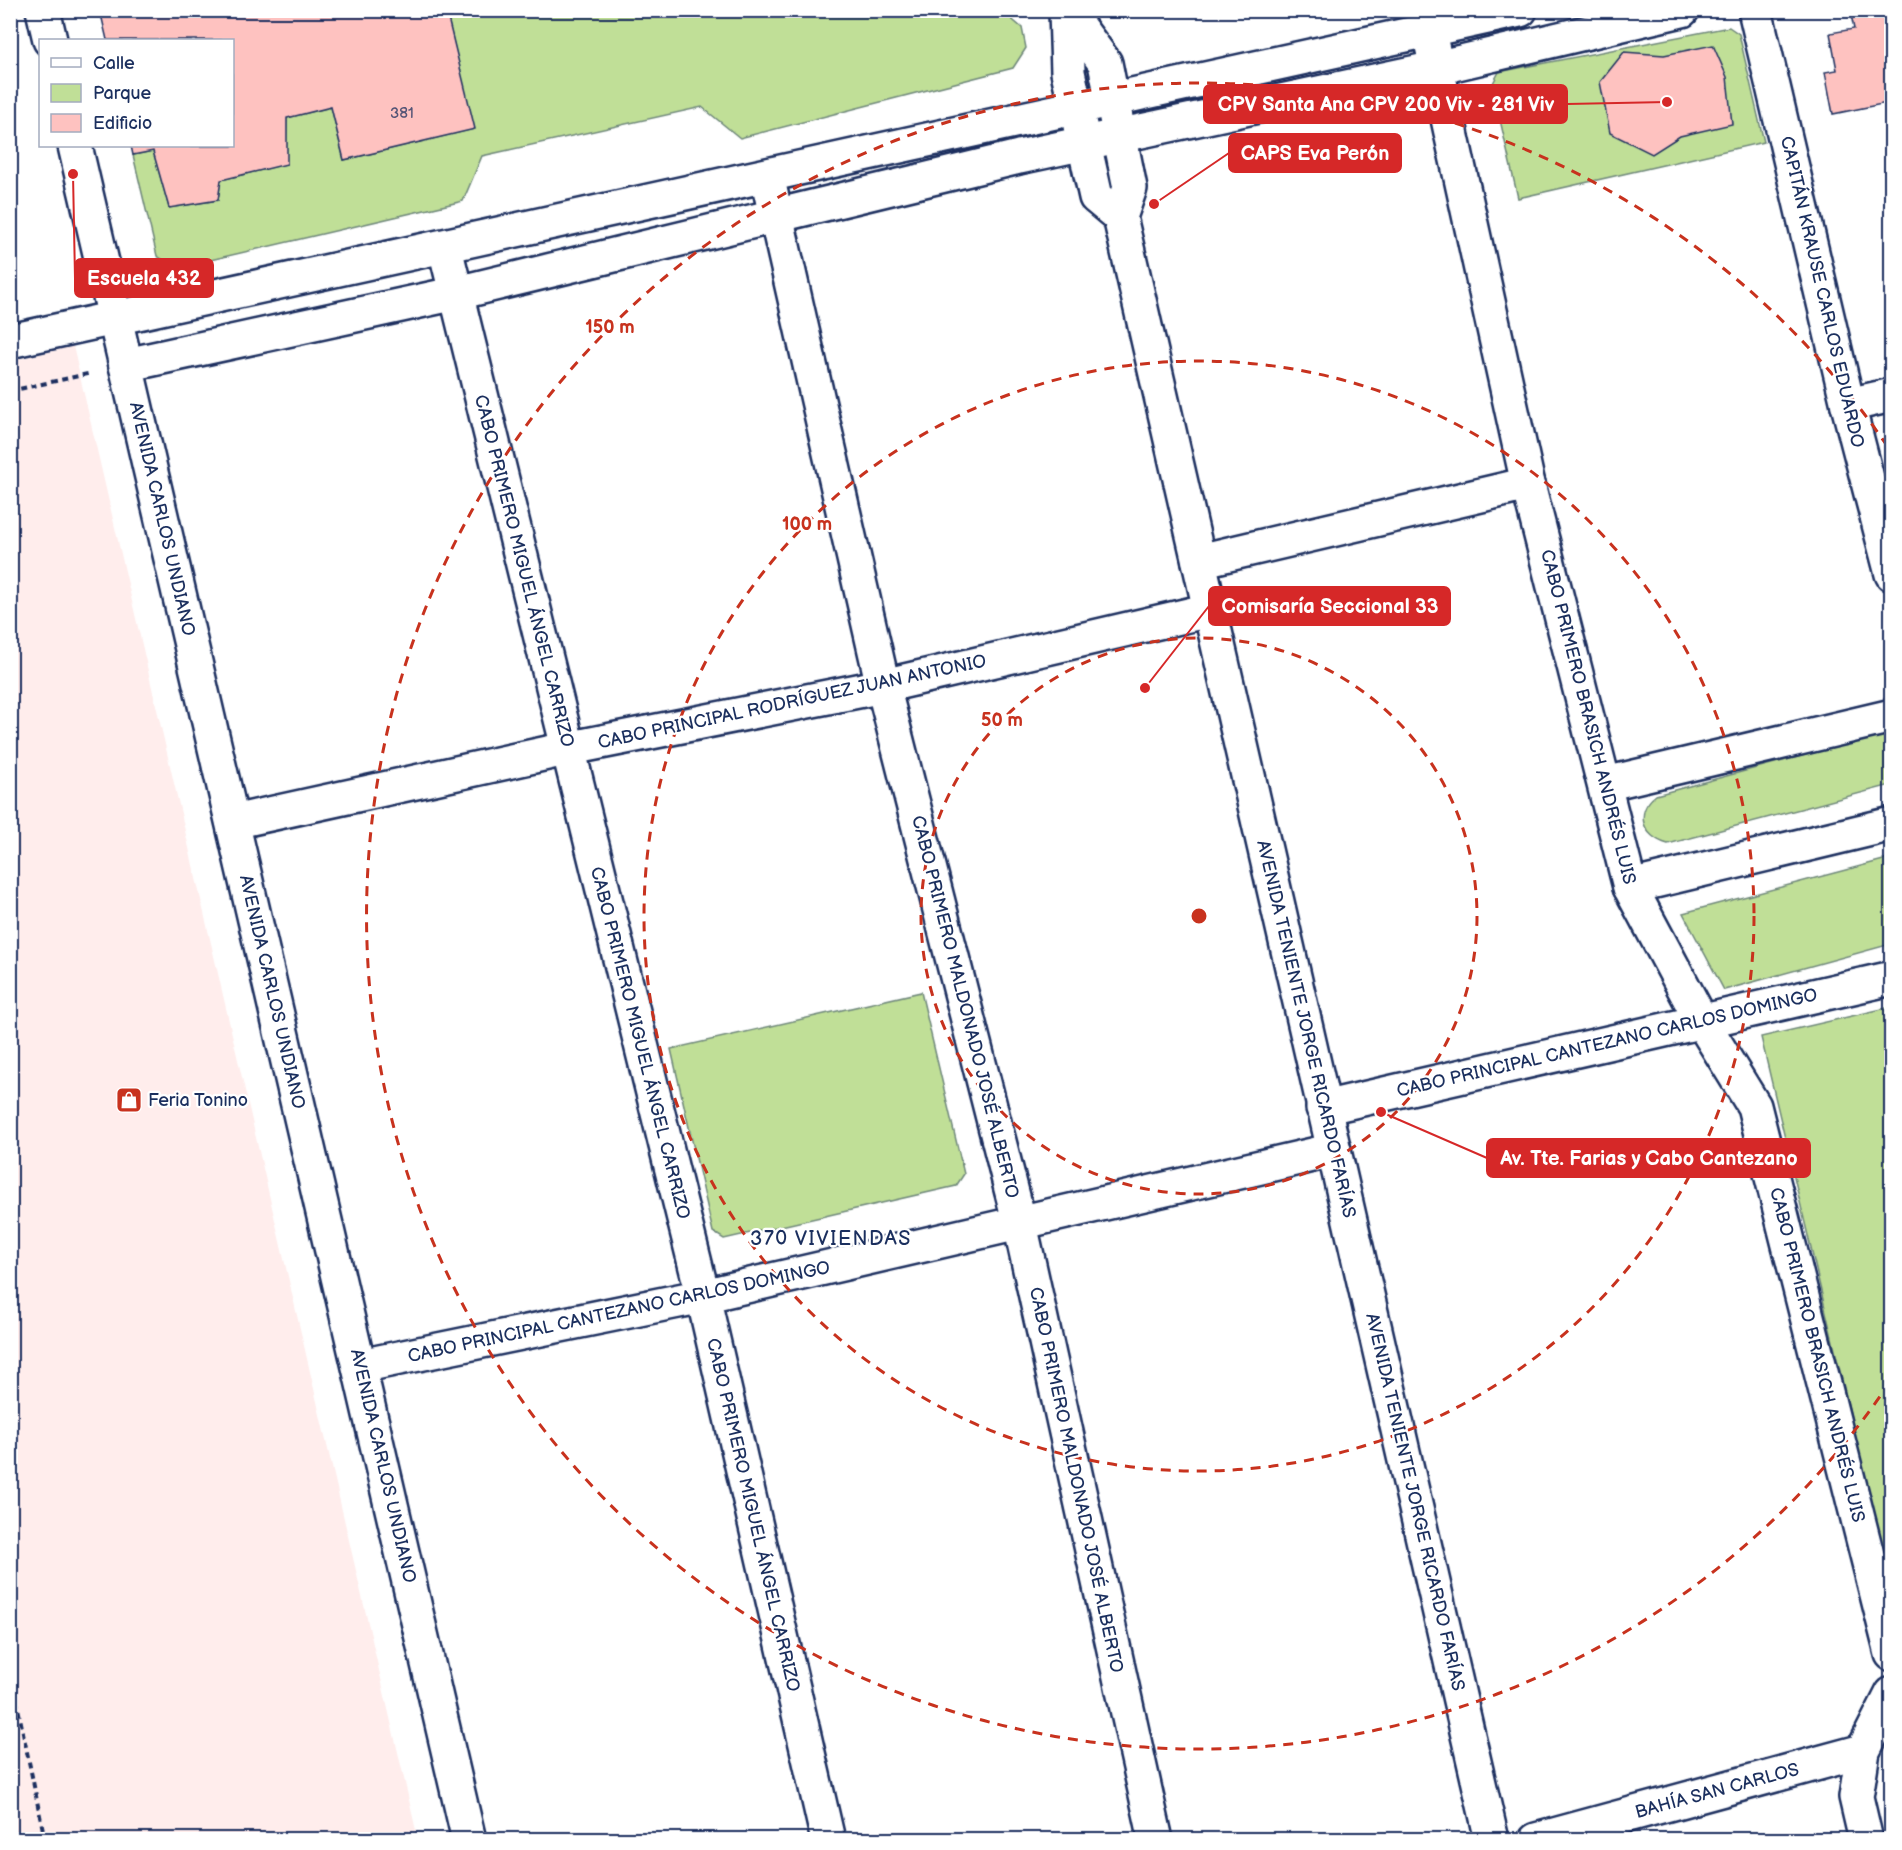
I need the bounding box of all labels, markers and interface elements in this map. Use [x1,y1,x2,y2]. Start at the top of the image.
legend [39,39,234,147]
text: Calle [93,53,135,74]
text: Parque [93,83,151,104]
callout: CPV Santa Ana CPV 200 Viv - 281 Viv [1204,85,1567,123]
text: CPV Santa Ana CPV 200 Viv - 281 Viv [1218,93,1555,117]
house number: 381 [390,104,414,123]
text: Edificio [93,113,152,134]
callout: CAPS Eva Perón [1229,134,1401,172]
street label: CAPITÁN KRAUSE CARLOS EDUARDO [1776,134,1870,450]
text: CAPS Eva Perón [1241,142,1389,166]
callout: Escuela 432 [75,259,213,297]
text: Escuela 432 [87,267,201,291]
text: 150 m [585,317,635,338]
street label: CABO PRIMERO MIGUEL ÁNGEL CARRIZO [470,392,580,749]
street label: AVENIDA CARLOS UNDIANO [125,400,199,638]
text: 100 m [782,514,832,535]
street label: CABO PRIMERO BRASICH ANDRÉS LUIS [1536,547,1642,887]
callout: Comisaría Seccional 33 [1209,587,1450,625]
text: Comisaría Seccional 33 [1222,595,1439,619]
street label: CABO PRINCIPAL RODRÍGUEZ JUAN ANTONIO [595,649,988,754]
text: 50 m [981,710,1023,731]
street label: CABO PRIMERO MALDONADO JOSÉ ALBERTO [907,813,1025,1201]
street label: AVENIDA TENIENTE JORGE RICARDO FARÍAS [1252,838,1362,1220]
street label: CABO PRIMERO MIGUEL ÁNGEL CARRIZO [586,864,696,1221]
street label: AVENIDA CARLOS UNDIANO [235,873,309,1111]
centre of rings [1189,906,1209,926]
street label: CABO PRINCIPAL CANTEZANO CARLOS DOMINGO [1395,984,1819,1102]
shop icon: Feria Tonino [114,1085,144,1115]
place label: Feria Tonino [148,1090,248,1111]
callout: Av. Tte. Farias y Cabo Cantezano [1487,1139,1810,1177]
text: Av. Tte. Farias y Cabo Cantezano [1499,1147,1798,1171]
street label: CABO PRIMERO BRASICH ANDRÉS LUIS [1765,1185,1871,1525]
district label: 370 VIVIENDAS [750,1227,912,1251]
street label: CABO PRINCIPAL CANTEZANO CARLOS DOMINGO [406,1257,832,1367]
street label: CABO PRIMERO MALDONADO JOSÉ ALBERTO [1025,1285,1129,1675]
street label: AVENIDA TENIENTE JORGE RICARDO FARÍAS [1361,1311,1471,1693]
street label: CABO PRIMERO MIGUEL ÁNGEL CARRIZO [702,1336,806,1694]
street label: AVENIDA CARLOS UNDIANO [346,1347,420,1585]
street label: BAHÍA SAN CARLOS [1632,1757,1801,1823]

